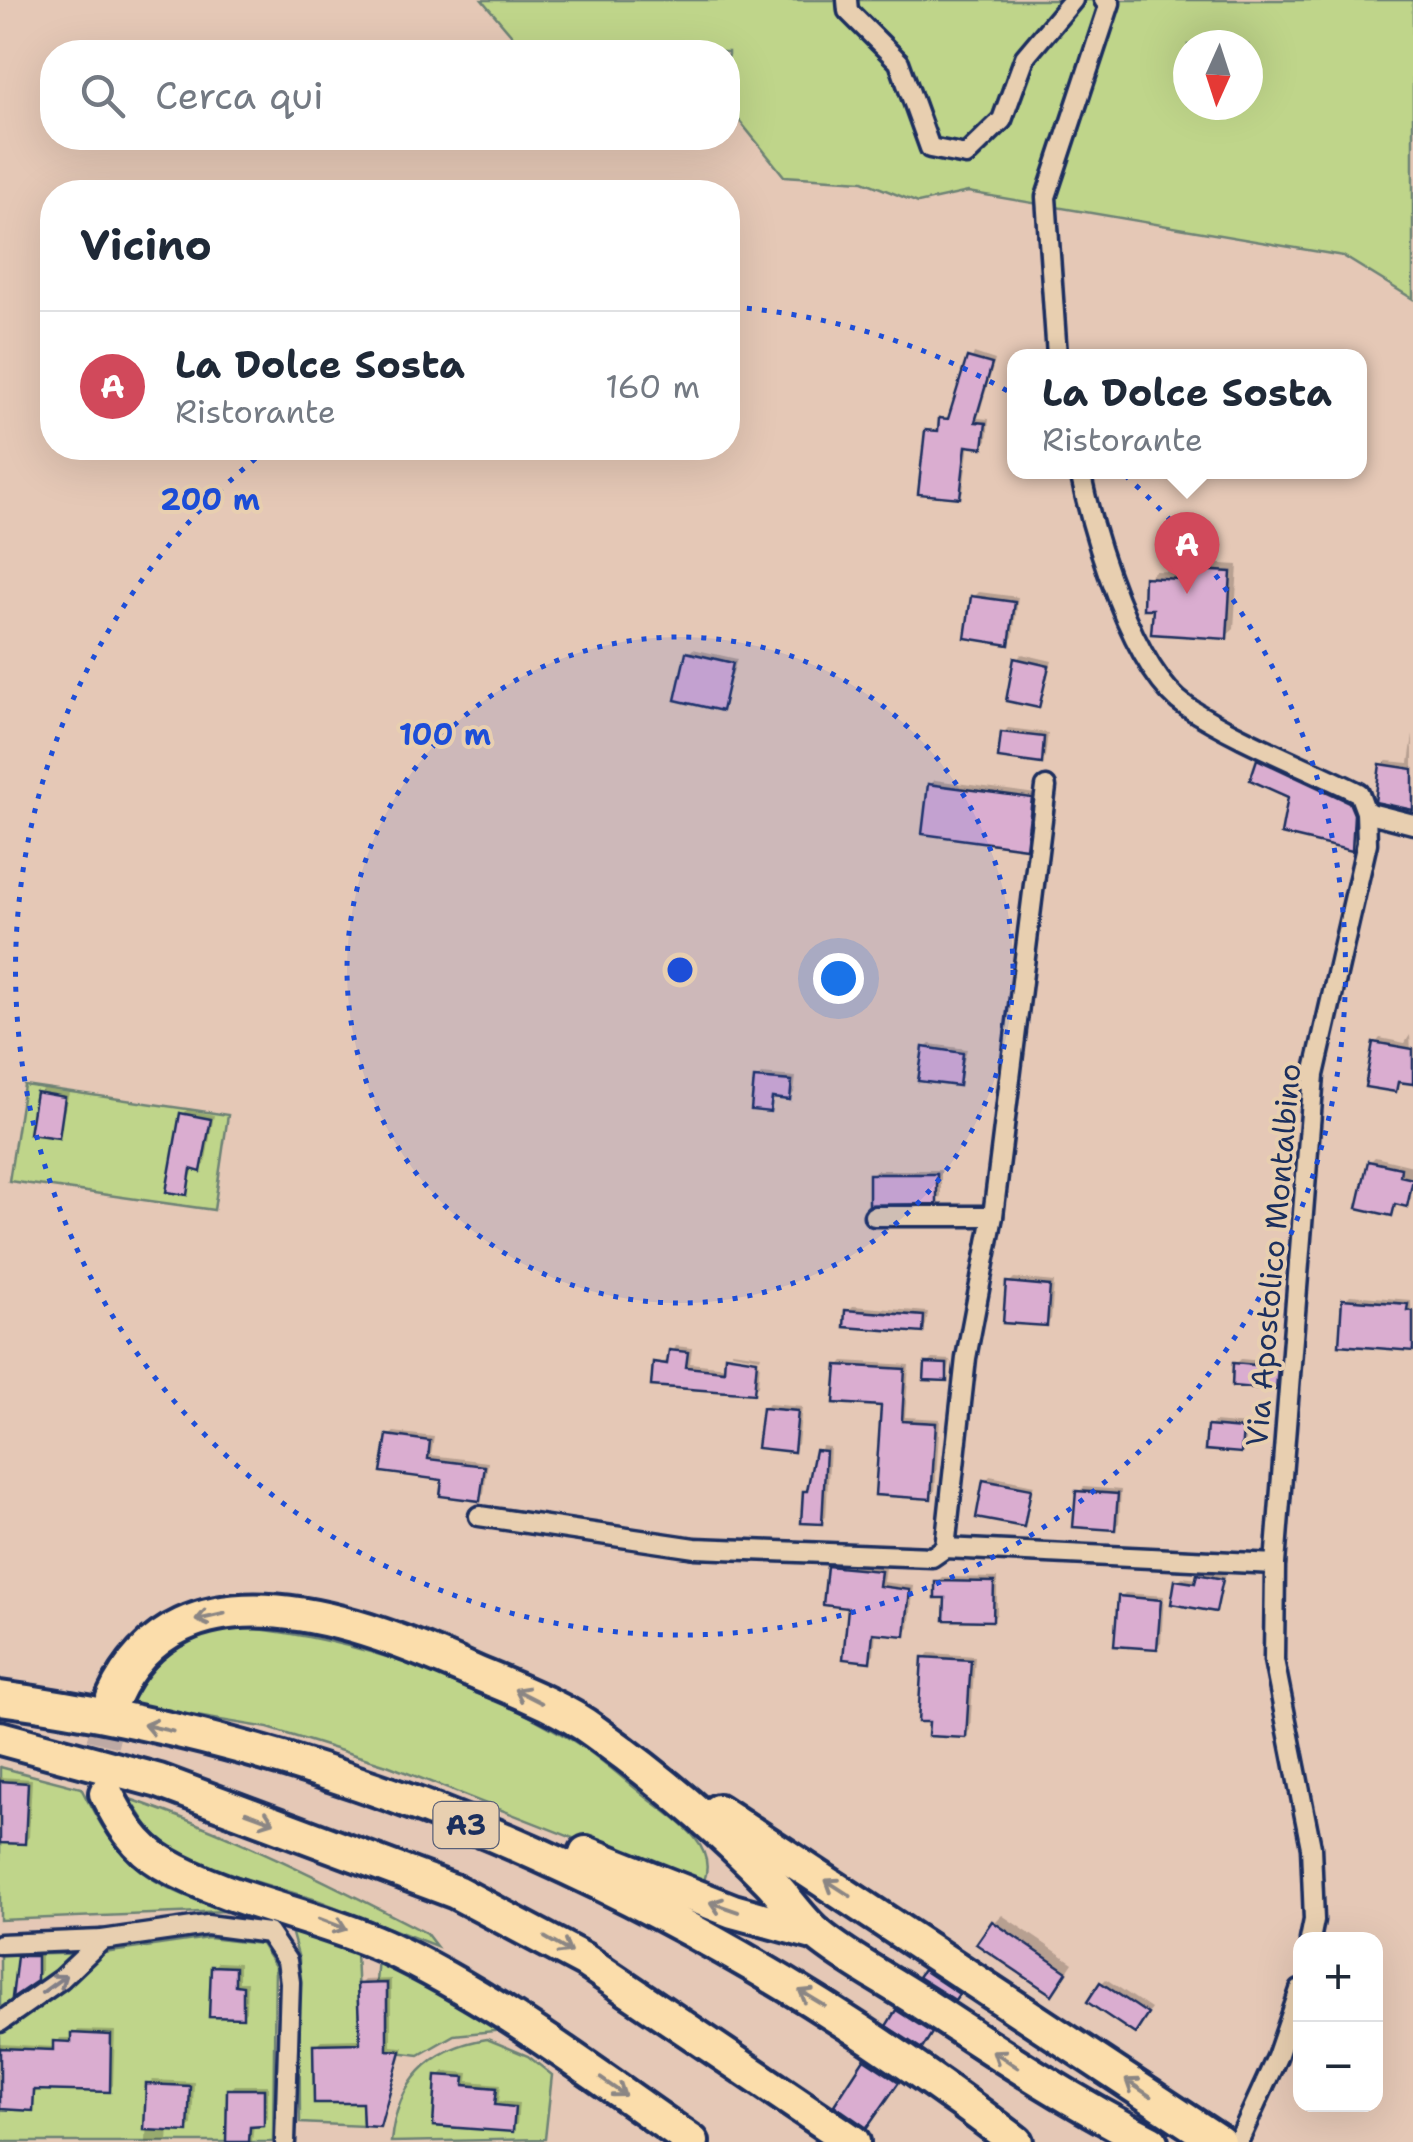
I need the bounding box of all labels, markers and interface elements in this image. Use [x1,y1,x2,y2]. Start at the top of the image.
north arrow [1173,30,1263,120]
search box [40,40,740,150]
icon: search [75,68,130,123]
text: Cerca qui [155,70,324,121]
text: Vicino [80,217,212,273]
text: La Dolce Sosta [175,339,465,390]
popup [1007,349,1367,479]
text: A [100,365,125,408]
text: 160 m [605,365,700,408]
text: La Dolce Sosta [1042,367,1332,418]
text: Ristorante [175,390,336,433]
text: Ristorante [1042,418,1203,461]
text: 200 m [160,479,260,520]
pin: A [1154,512,1220,594]
text: 100 m [399,714,491,755]
centre of rings [662,952,698,988]
your location [813,953,864,1004]
street label: Via Apostolico Montalbino [1236,1062,1310,1448]
one-way arrow [195,1609,227,1627]
one-way arrow [513,1686,543,1705]
one-way arrow [143,1718,175,1736]
road number: A3 [434,1802,498,1848]
one-way arrow [244,1809,275,1827]
one-way arrow [824,1878,853,1899]
one-way arrow [709,1897,740,1915]
one-way arrow [317,1917,347,1935]
map controls [1293,1932,1383,2112]
button: + [1293,1932,1383,2022]
one-way arrow [543,1936,573,1956]
one-way arrow [40,1973,67,1994]
one-way arrow [798,1987,826,2008]
button: − [1293,2022,1383,2112]
one-way arrow [992,2049,1020,2070]
one-way arrow [598,2076,626,2097]
one-way arrow [1124,2077,1152,2098]

